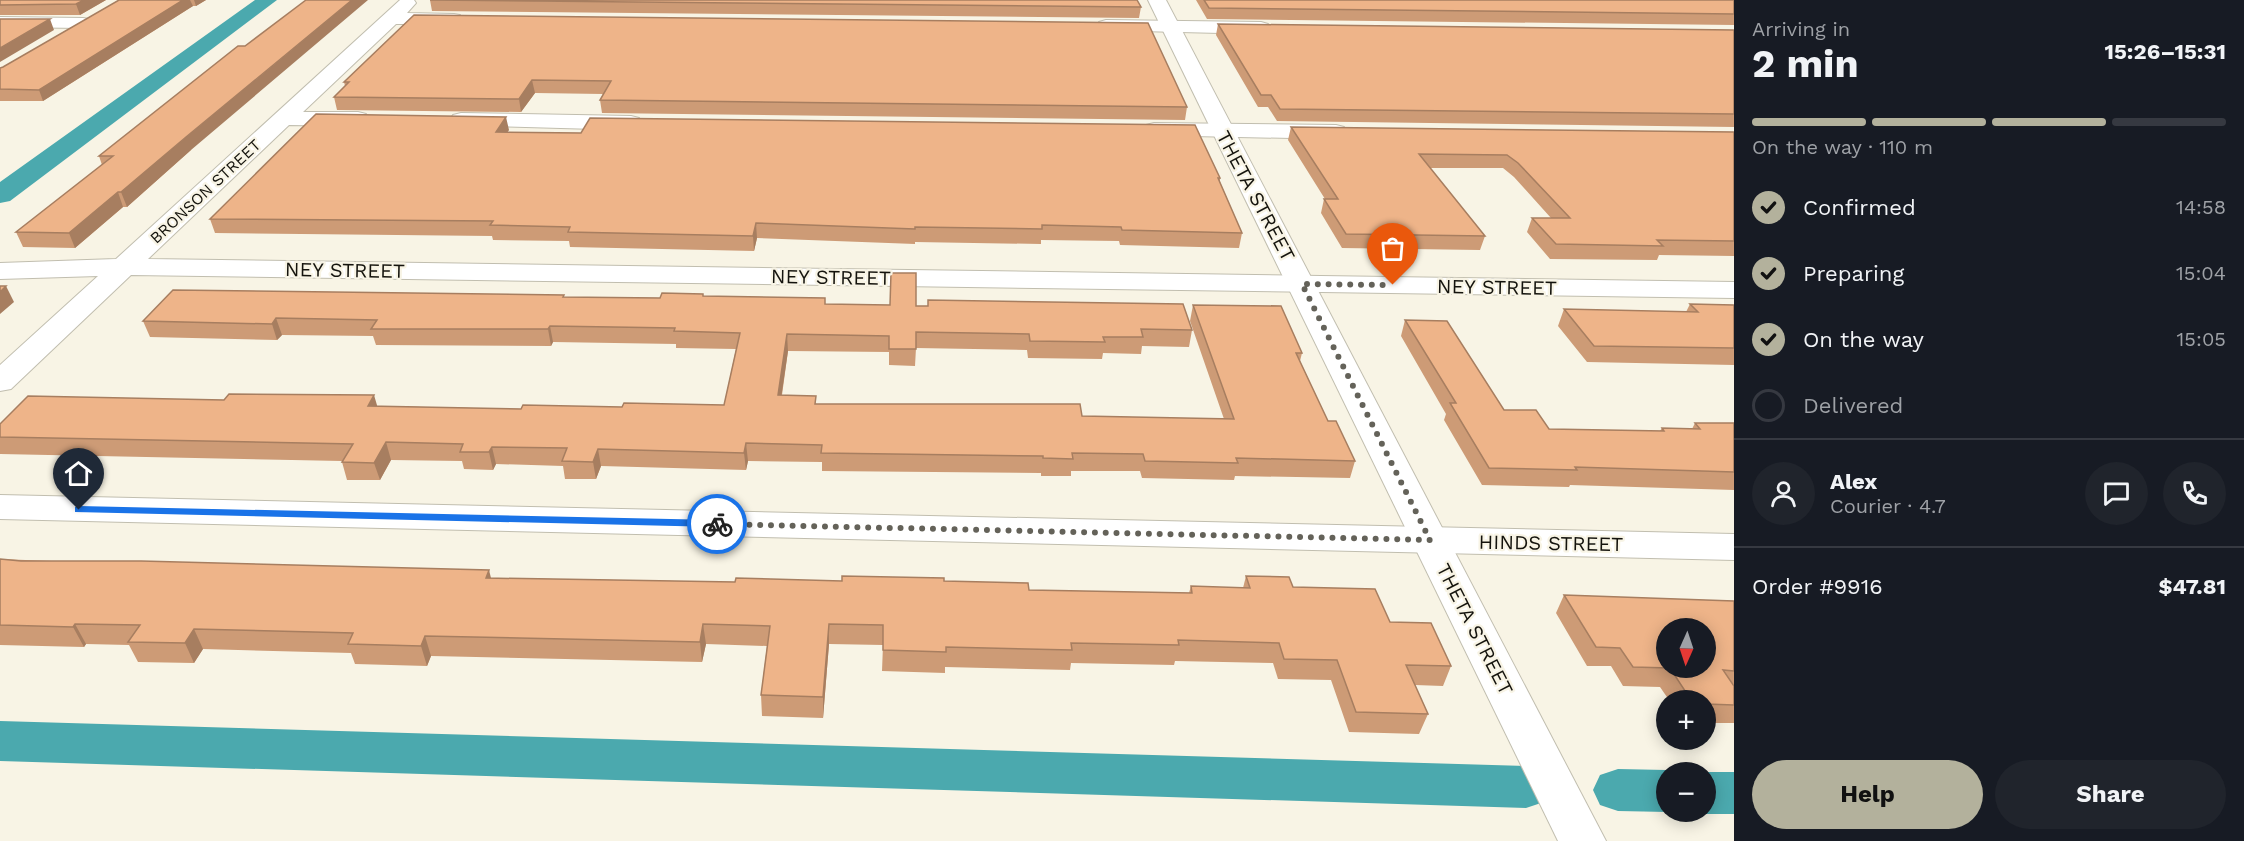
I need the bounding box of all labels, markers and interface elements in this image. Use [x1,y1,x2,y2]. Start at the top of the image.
text: Arriving in [1752,17,1850,41]
text: 15:26–15:31 [2105,39,2226,64]
text: 2 min [1752,41,1859,86]
street label: THETA STREET [1212,127,1300,265]
street label: BRONSON STREET [146,135,265,248]
text: On the way · 110 m [1752,135,1933,159]
icon: check [1752,191,1785,224]
text: Confirmed [1803,195,1916,220]
text: 14:58 [2176,195,2226,219]
pin [1367,223,1418,285]
icon: bag [1376,232,1409,265]
street label: NEY STREET [285,257,405,283]
icon: check [1752,257,1785,290]
text: Preparing [1803,261,1904,286]
text: 15:04 [2176,261,2226,285]
street label: NEY STREET [771,264,891,290]
street label: NEY STREET [1437,274,1557,300]
icon: check [1752,323,1785,356]
text: On the way [1803,327,1924,352]
text: 15:05 [2177,327,2226,351]
text: Delivered [1803,393,1903,418]
pin [53,448,104,510]
icon: home [62,457,95,490]
button: person [1752,462,1815,525]
button: chat [2085,462,2148,525]
button: phone [2163,462,2226,525]
text: Alex [1830,469,1877,494]
courier [687,494,747,554]
text: Courier · 4.7 [1830,494,1946,518]
icon: bike [701,508,734,541]
street label: HINDS STREET [1479,530,1623,556]
street label: THETA STREET [1432,559,1518,699]
text: Order #9916 [1752,574,1883,599]
text: $47.81 [2158,574,2226,599]
north arrow [1656,618,1716,678]
map controls [1656,618,1716,822]
button: + [1656,690,1716,750]
button: Help [1752,760,1983,829]
button: Share [1995,760,2226,829]
button: − [1656,762,1716,822]

